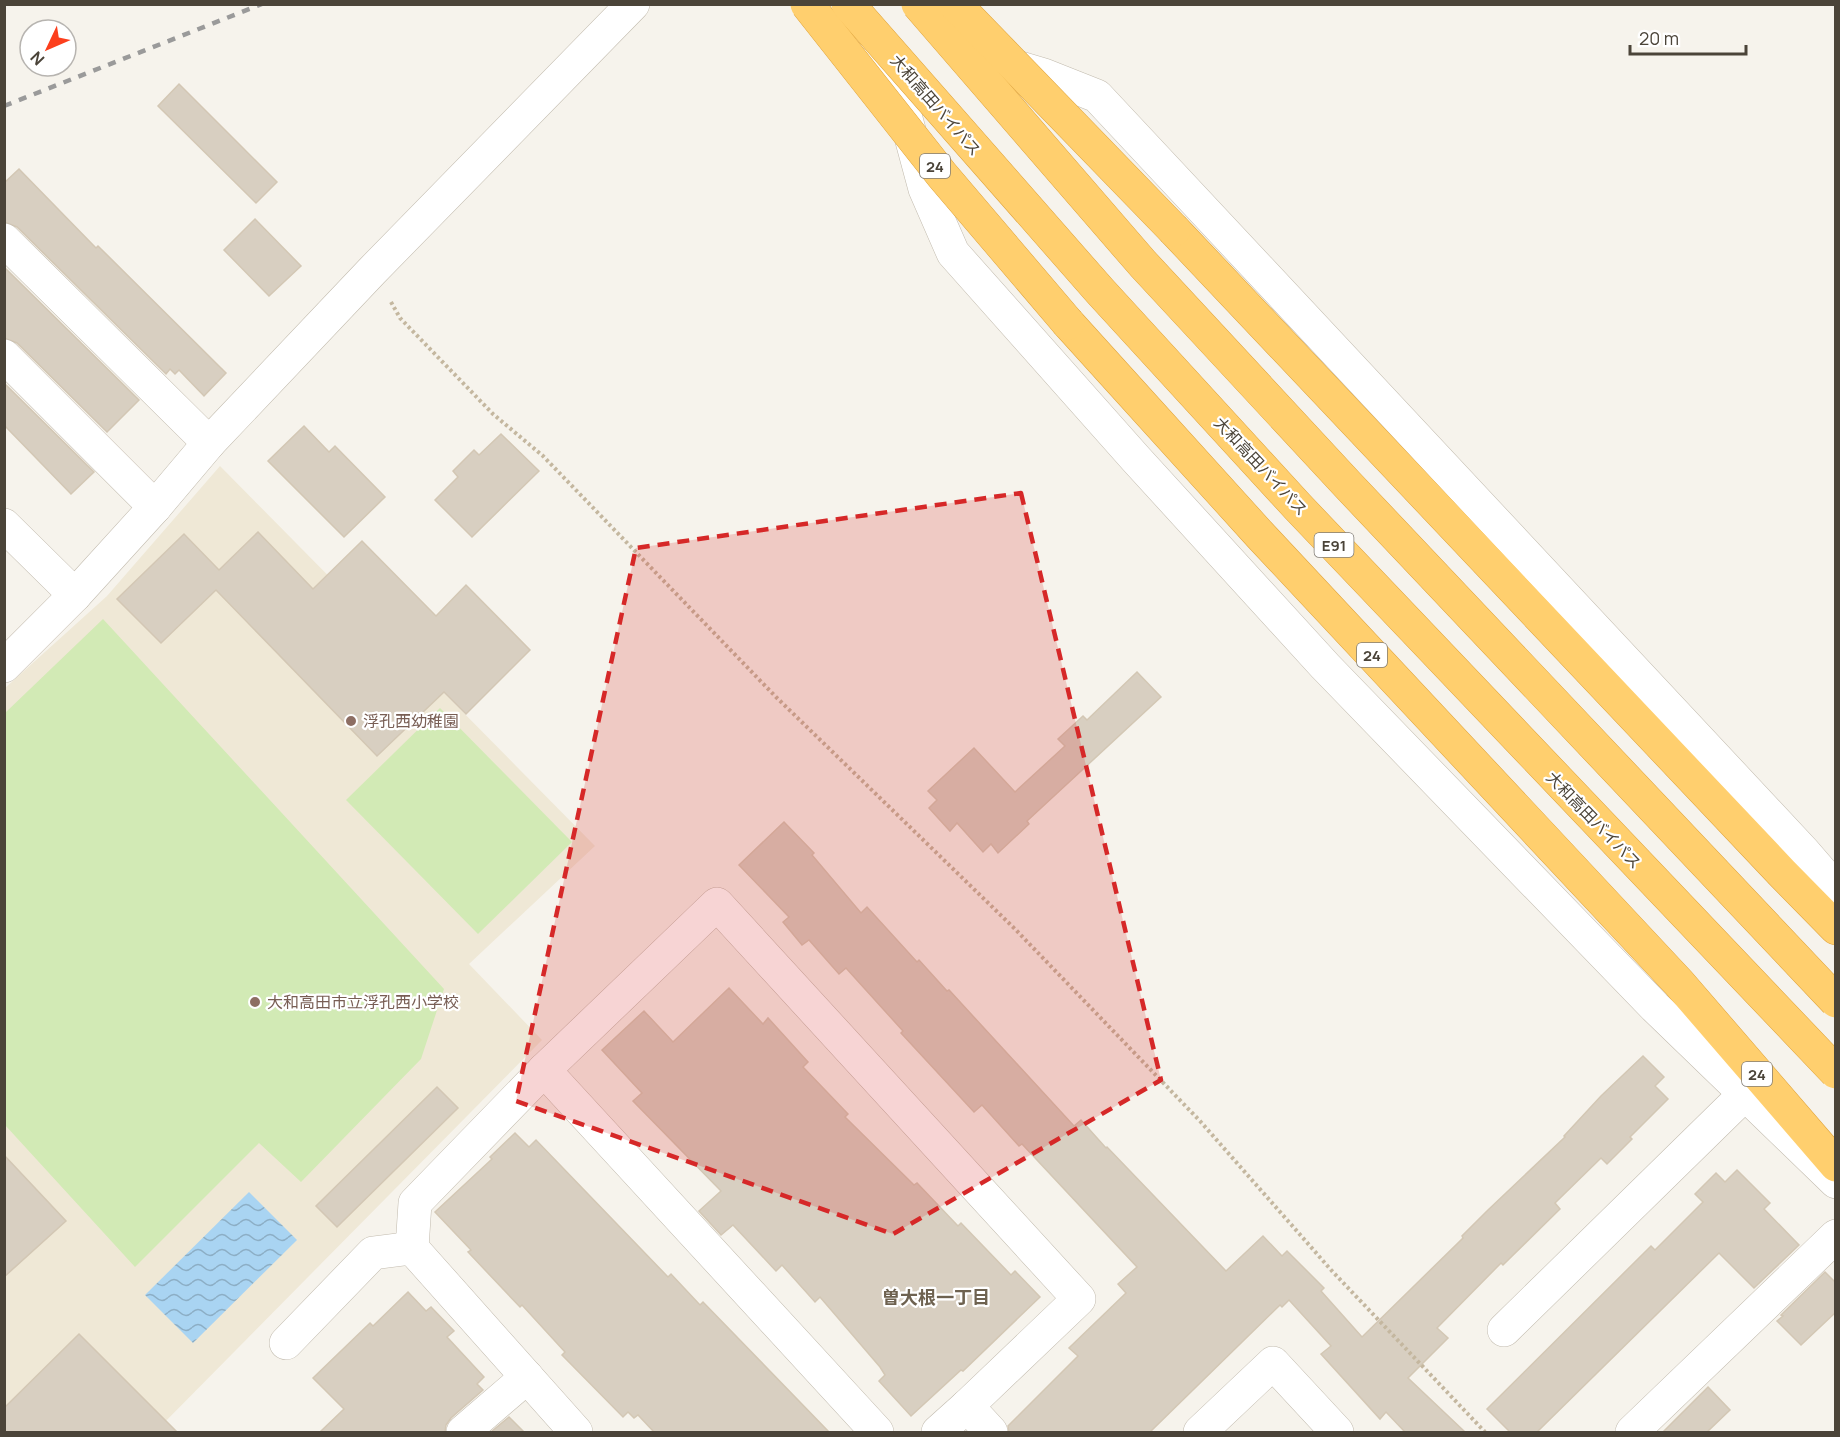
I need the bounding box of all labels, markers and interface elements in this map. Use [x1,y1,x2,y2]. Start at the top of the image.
north arrow [18,18,78,78]
scale bar [1630,18,1746,56]
text: 20 m [1639,26,1679,50]
text: N [25,47,49,70]
street label: 大和高田バイパス [886,50,986,160]
road number: 24 [920,154,950,178]
street label: 大和高田バイパス [1209,412,1313,520]
road number: E91 [1314,533,1354,557]
road number: 24 [1357,643,1387,667]
place label: 浮孔西幼稚園 [363,710,459,732]
marker: 浮孔西幼稚園 [344,714,358,728]
street label: 大和高田バイパス [1542,766,1646,874]
place label: 大和高田市立浮孔西小学校 [267,991,459,1013]
marker: 大和高田市立浮孔西小学校 [248,995,262,1009]
road number: 24 [1742,1062,1772,1086]
district label: 曽大根一丁目 [882,1285,990,1309]

